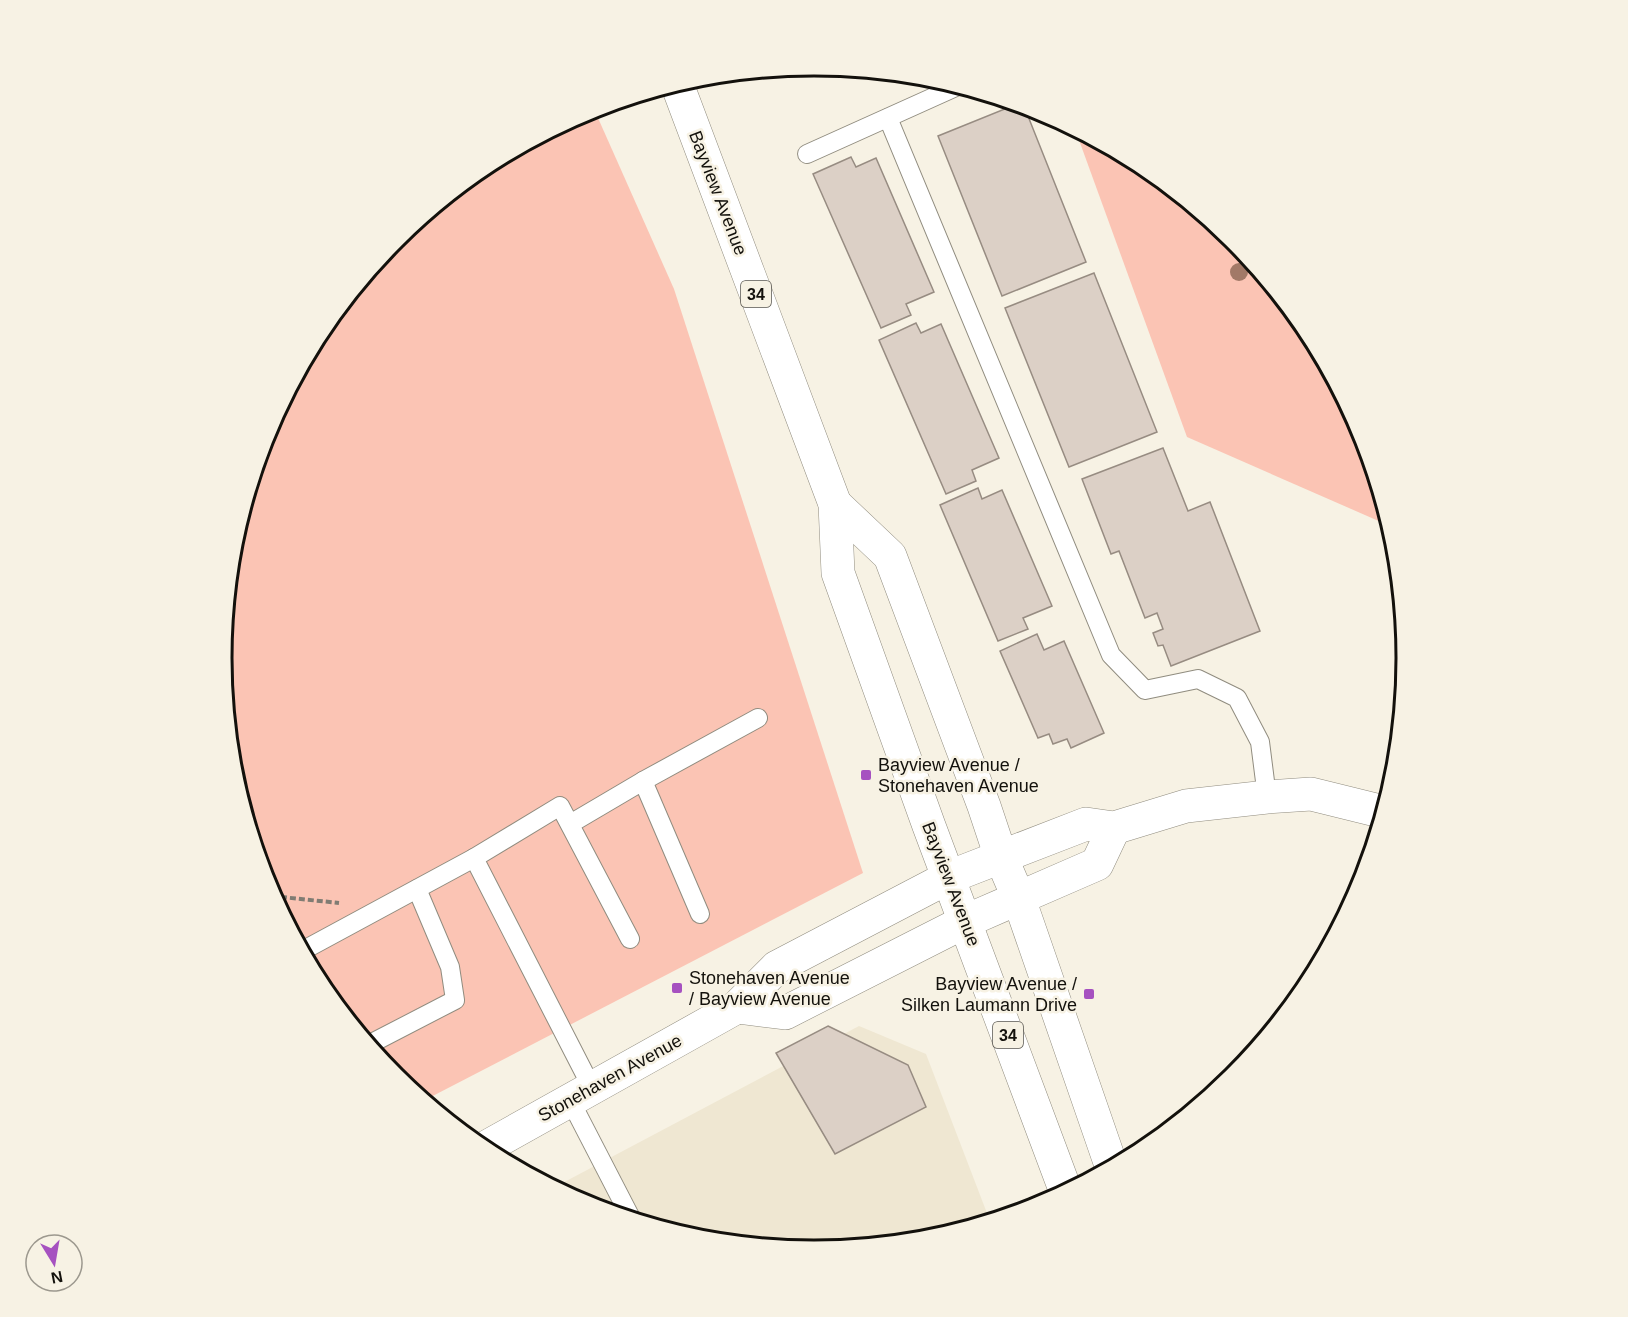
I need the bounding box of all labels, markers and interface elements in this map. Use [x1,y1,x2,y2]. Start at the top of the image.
street label: Bayview Avenue [685,128,751,258]
road number: 34 [741,281,771,307]
place label: Bayview Avenue / Stonehaven Avenue [878,755,1039,796]
marker: Bayview Avenue / Stonehaven Avenue [859,768,873,782]
street label: Bayview Avenue [918,819,984,949]
place label: Stonehaven Avenue / Bayview Avenue [689,968,850,1009]
place label: Bayview Avenue / Silken Laumann Drive [901,974,1077,1015]
marker: Stonehaven Avenue / Bayview Avenue [670,981,684,995]
marker: Bayview Avenue / Silken Laumann Drive [1082,987,1096,1001]
road number: 34 [993,1022,1023,1048]
street label: Stonehaven Avenue [535,1030,685,1126]
north arrow [24,1233,84,1293]
text: N [49,1268,64,1287]

